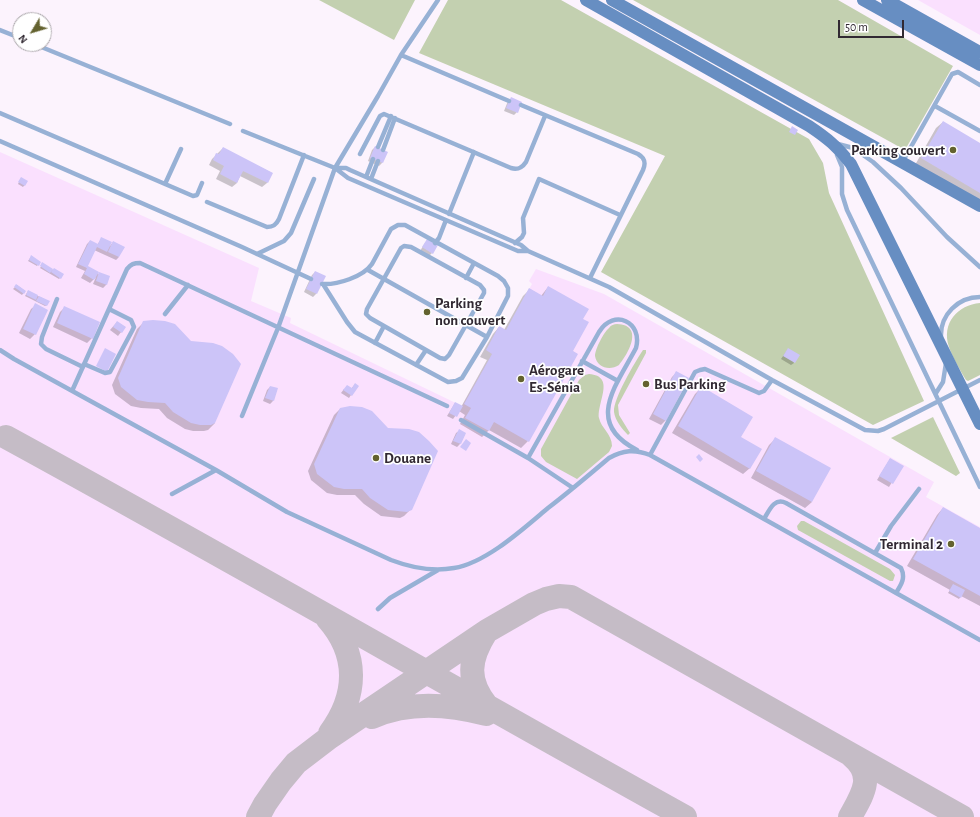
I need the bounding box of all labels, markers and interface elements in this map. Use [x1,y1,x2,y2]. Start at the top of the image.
north arrow [12,12,52,52]
scale bar [840,12,906,38]
text: 50 m [845,21,868,33]
text: N [16,33,30,45]
place label: Parking couvert [851,141,945,159]
marker: Parking couvert [948,145,958,155]
place label: Parking non couvert [435,294,505,329]
marker: Parking non couvert [422,307,432,317]
place label: Aérogare Es-Sénia [529,361,584,396]
marker: Aérogare Es-Sénia [516,374,526,384]
place label: Bus Parking [654,375,725,393]
marker: Bus Parking [641,379,651,389]
place label: Douane [384,449,431,467]
marker: Douane [371,453,381,463]
place label: Terminal 2 [880,535,943,553]
marker: Terminal 2 [946,539,956,549]

